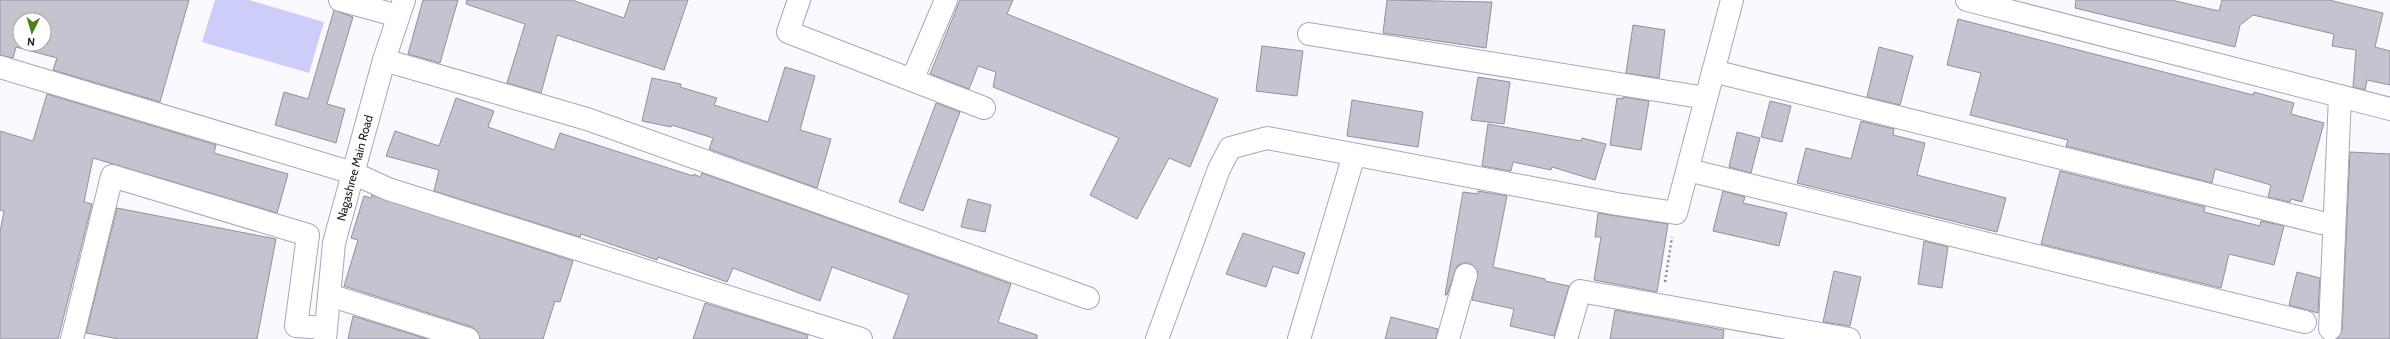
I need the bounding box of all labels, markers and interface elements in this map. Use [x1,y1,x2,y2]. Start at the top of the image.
north arrow [12,12,52,52]
text: N [27,35,36,49]
street label: Nagashree Main Road [333,113,376,223]

